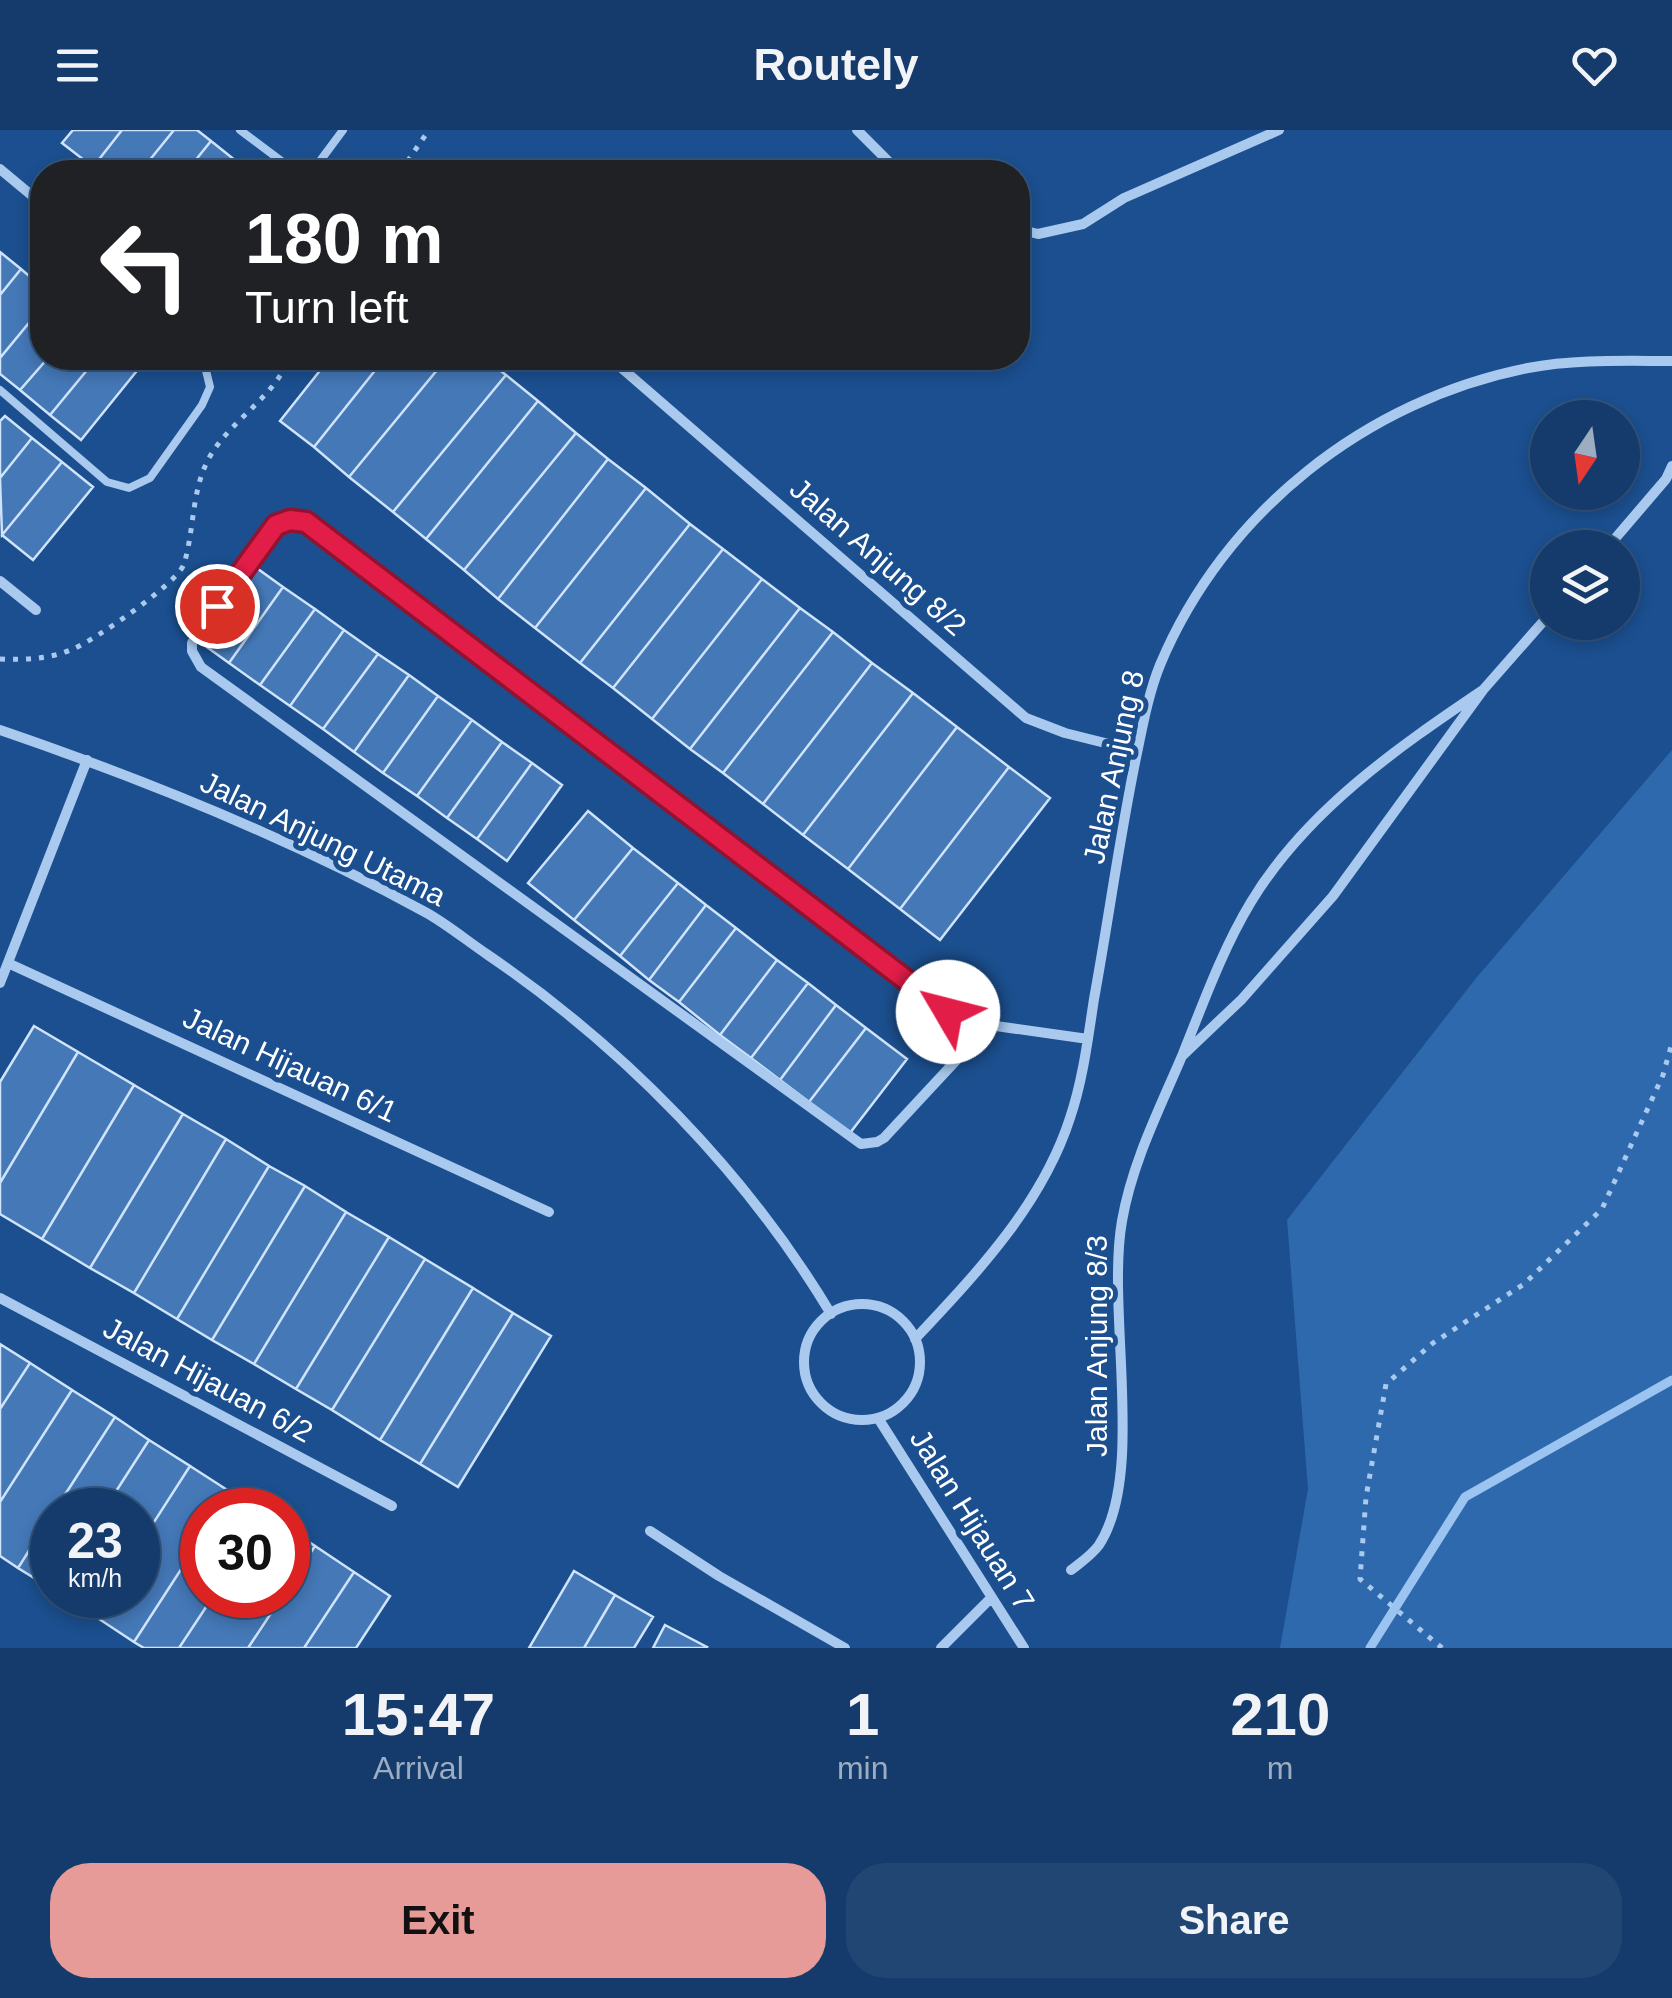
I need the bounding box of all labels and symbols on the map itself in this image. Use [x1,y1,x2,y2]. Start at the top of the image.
north arrow [1530,400,1640,510]
street label: Jalan Anjung 8/2 [784,471,973,642]
pin [175,564,260,649]
street label: Jalan Anjung 8 [1077,667,1150,867]
street label: Jalan Anjung Utama [195,765,451,912]
position arrow [896,960,1000,1064]
street label: Jalan Hijauan 6/1 [178,1001,402,1128]
street label: Jalan Anjung 8/3 [1080,1235,1113,1457]
street label: Jalan Hijauan 6/2 [98,1311,318,1449]
street label: Jalan Hijauan 7 [904,1423,1041,1616]
speed limit sign: 30 [180,1488,310,1618]

